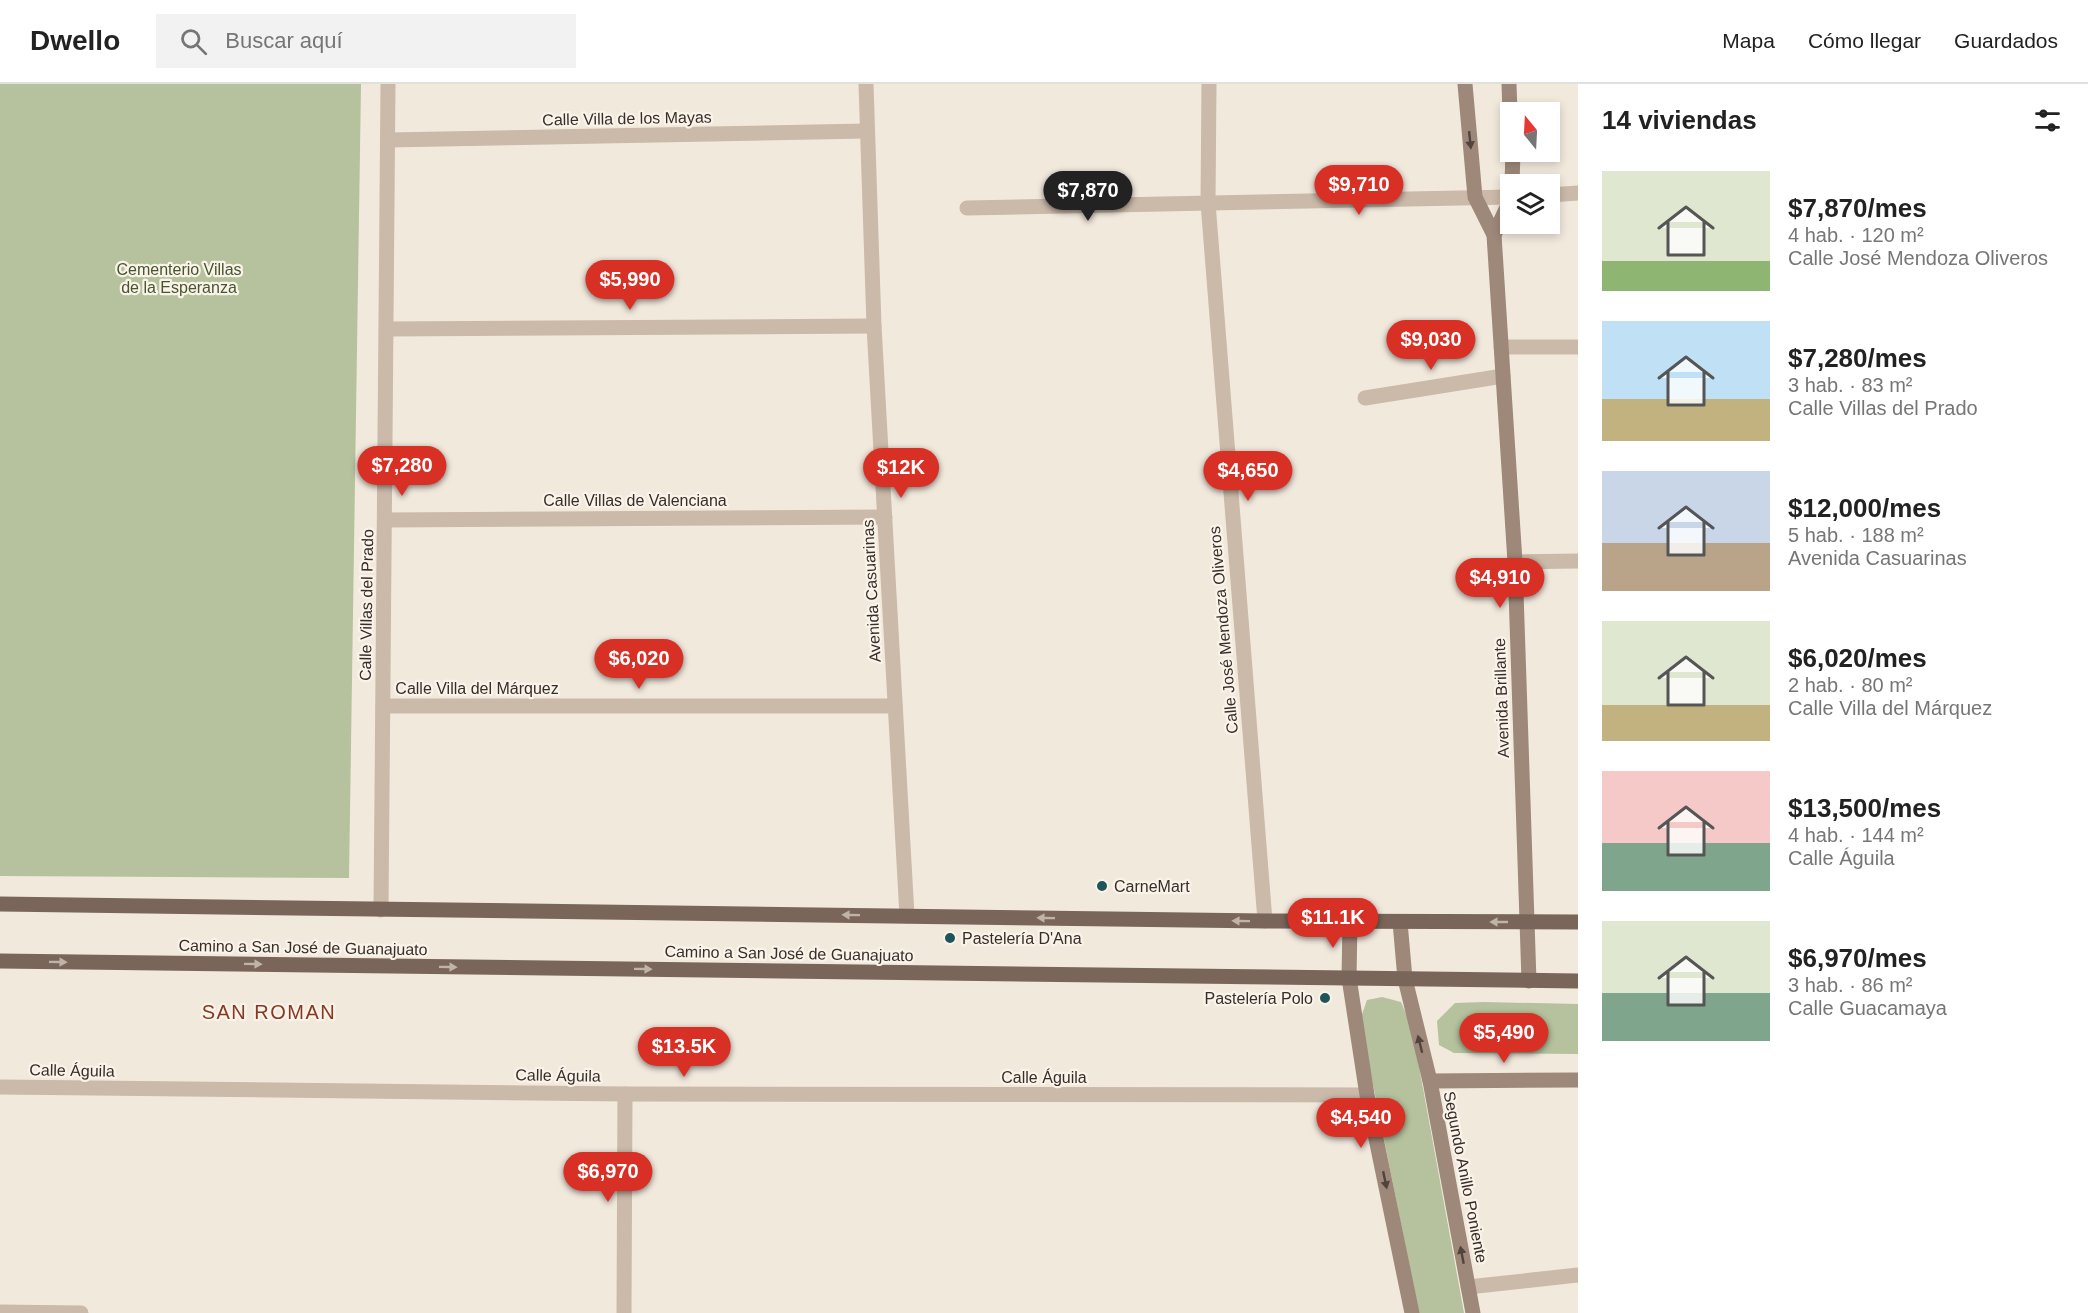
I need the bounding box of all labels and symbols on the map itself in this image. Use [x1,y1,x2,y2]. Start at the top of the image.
north arrow [1500,102,1560,162]
street label: Calle Villa de los Mayas [542,109,712,128]
one-way arrow [1465,131,1475,150]
pin: $9,710 [1310,165,1408,216]
pin: $7,870 [1039,171,1137,222]
pin: $5,990 [581,260,679,311]
park label: Cementerio Villas de la Esperanza [116,261,242,296]
pin: $9,030 [1382,320,1480,371]
pin: $7,280 [353,446,451,497]
pin: $12K [865,448,937,499]
pin: $4,650 [1199,451,1297,502]
street label: Calle Villas de Valenciana [543,492,727,509]
street label: Avenida Casuarinas [859,519,884,663]
street label: Calle José Mendoza Oliveros [1206,526,1241,734]
street label: Calle Villas del Prado [357,529,376,681]
pin: $4,910 [1451,558,1549,609]
street label: Avenida Brillante [1491,638,1512,758]
pin: $6,020 [590,639,688,690]
street label: Calle Villa del Márquez [395,680,559,697]
place label: CarneMart [1114,878,1190,895]
marker: CarneMart [1095,879,1109,893]
pin: $11.1K [1284,898,1382,949]
one-way arrow [841,911,860,920]
one-way arrow [1036,913,1055,923]
one-way arrow [1231,916,1250,925]
one-way arrow [1489,917,1508,927]
place label: Pastelería D'Ana [962,930,1082,947]
marker: Pastelería D'Ana [943,931,957,945]
street label: Camino a San José de Guanajuato [178,937,428,958]
street label: Camino a San José de Guanajuato [664,943,914,964]
one-way arrow [49,957,68,967]
one-way arrow [244,960,263,969]
one-way arrow [439,962,458,972]
one-way arrow [634,964,653,974]
place label: Pastelería Polo [1204,990,1313,1007]
marker: Pastelería Polo [1318,991,1332,1005]
district label: SAN ROMAN [202,1001,336,1023]
pin: $5,490 [1455,1013,1553,1064]
pin: $13.5K [635,1027,733,1078]
one-way arrow [1415,1034,1425,1053]
street label: Calle Águila [29,1060,115,1080]
street label: Calle Águila [515,1065,601,1085]
street label: Calle Águila [1001,1068,1087,1086]
street label: Segundo Anillo Poniente [1441,1090,1491,1264]
pin: $4,540 [1312,1098,1410,1149]
pin: $6,970 [559,1152,657,1203]
one-way arrow [1381,1171,1390,1190]
one-way arrow [1458,1246,1467,1265]

